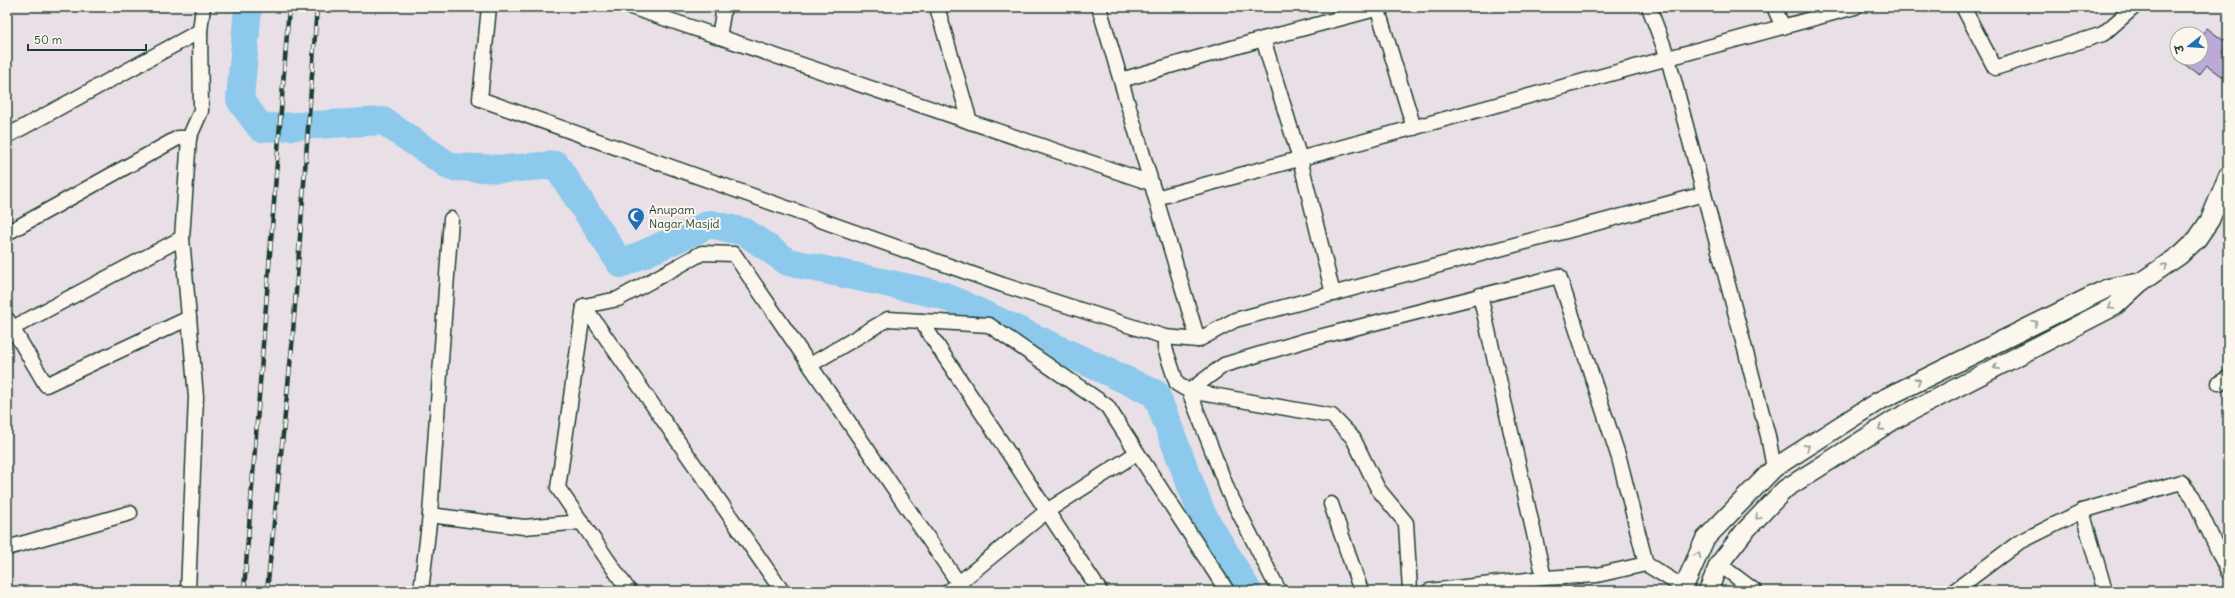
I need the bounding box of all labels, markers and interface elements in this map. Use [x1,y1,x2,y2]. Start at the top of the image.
scale bar [28,26,146,52]
north arrow [2169,26,2209,66]
text: 50 m [34,32,63,47]
text: उ [2171,42,2187,55]
place label: Anupam Nagar Masjid [649,202,720,231]
mosque icon: Anupam Nagar Masjid [626,206,646,231]
one-way arrow [2161,263,2168,271]
one-way arrow [2108,303,2115,310]
one-way arrow [2031,321,2038,328]
one-way arrow [1993,363,2000,370]
one-way arrow [1914,378,1922,386]
one-way arrow [1878,423,1885,431]
one-way arrow [1802,444,1809,451]
one-way arrow [1755,512,1763,520]
one-way arrow [1693,552,1701,560]

